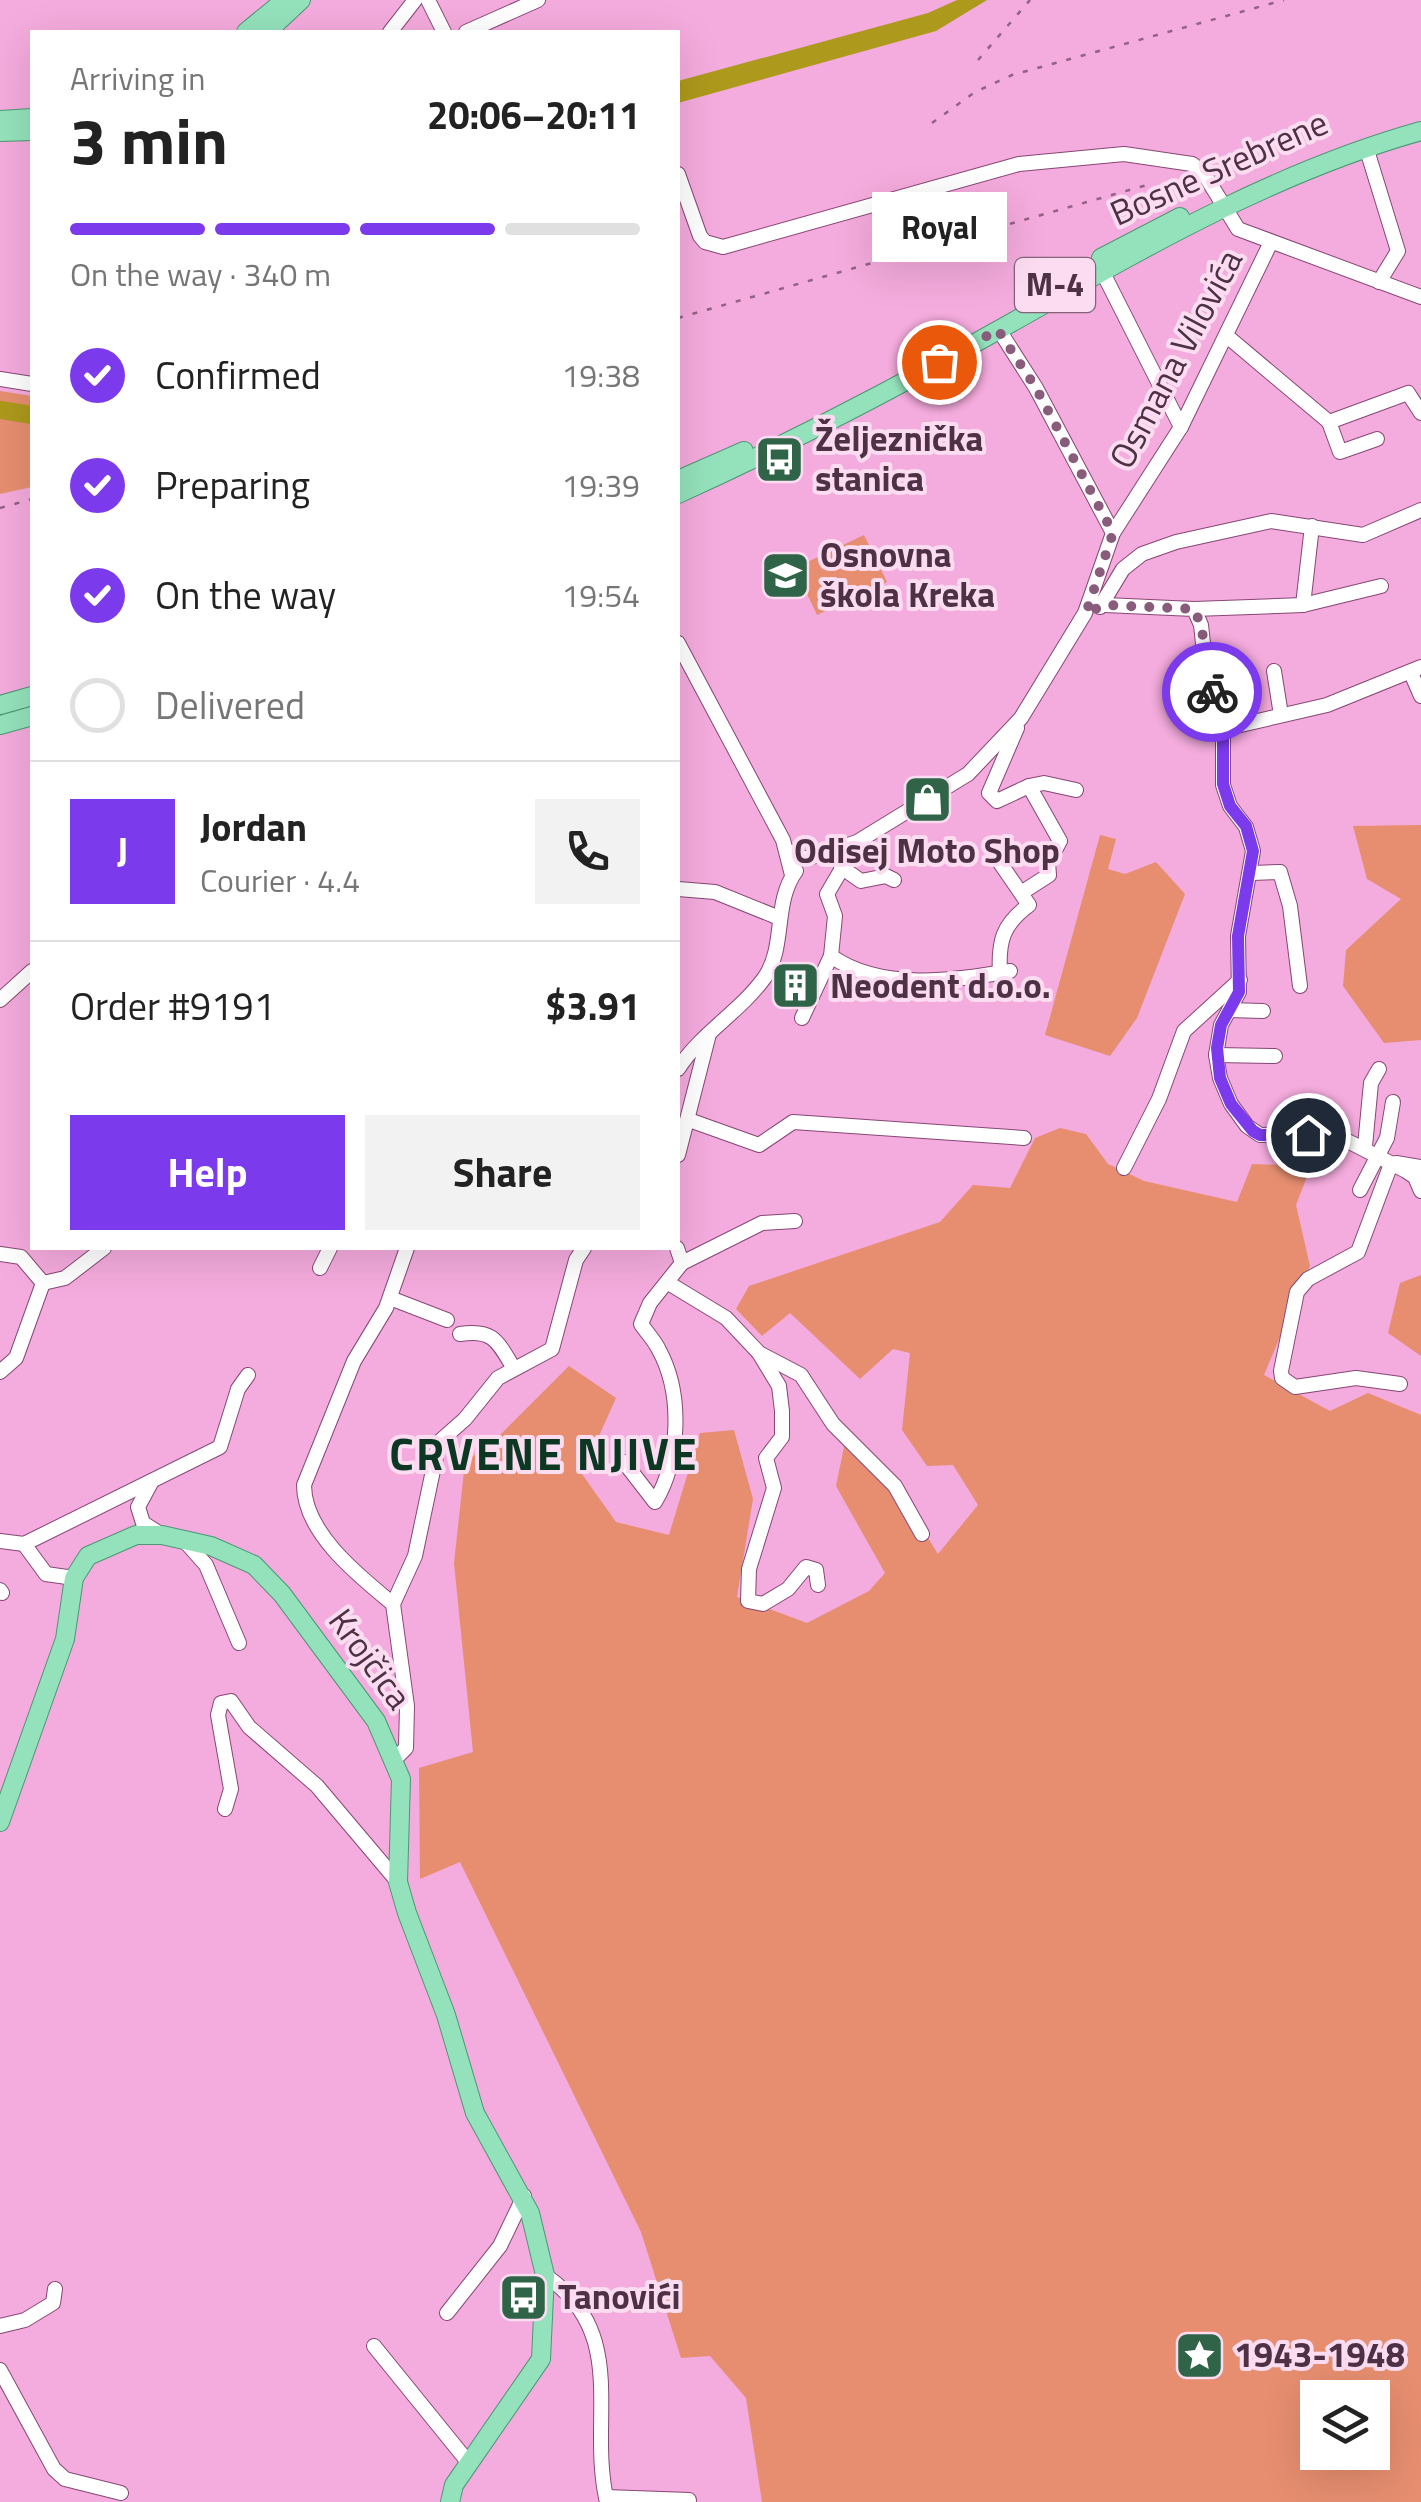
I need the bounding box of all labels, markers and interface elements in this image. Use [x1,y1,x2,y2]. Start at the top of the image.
text: Arriving in [70,54,206,102]
text: 20:06–20:11 [427,86,640,144]
text: 3 min [70,90,228,189]
street label: Bosne Srebrene [1101,95,1336,239]
callout: Royal [872,192,1006,262]
text: Royal [901,203,978,251]
street label: Osmana Vilovića [1095,239,1256,478]
text: On the way · 340 m [70,250,331,298]
road number: M-4 [1015,258,1095,312]
pin [897,320,982,405]
icon: bag [912,335,967,390]
text: Confirmed [155,346,321,404]
icon: check [70,348,125,403]
text: 19:38 [561,351,640,399]
place label: Željeznička stanica [815,411,983,505]
bus stop icon: Željeznička stanica [754,433,806,485]
text: Preparing [155,456,310,514]
icon: check [70,458,125,513]
text: 19:39 [561,461,640,509]
place label: Osnovna škola Kreka [820,527,995,621]
school or university icon: Osnovna škola Kreka [759,549,811,601]
text: On the way [155,566,336,624]
icon: check [70,568,125,623]
text: 19:54 [561,571,640,619]
courier [1162,642,1262,742]
icon: bike [1185,665,1240,720]
text: Delivered [155,676,305,734]
shop icon: Odisej Moto Shop [901,773,953,825]
text: Jordan [200,798,307,856]
button: phone [535,799,640,904]
text: J [117,822,128,880]
place label: Odisej Moto Shop [794,823,1060,877]
text: Courier · 4.4 [200,856,360,904]
place label: Neodent d.o.o. [830,958,1051,1012]
building icon: Neodent d.o.o. [769,960,821,1012]
text: Order #9191 [70,977,275,1035]
text: $3.91 [545,977,640,1035]
pin [1266,1093,1351,1178]
icon: home [1281,1108,1336,1163]
button: Help [70,1115,345,1230]
button: Share [365,1115,640,1230]
district label: CRVENE NJIVE [389,1419,699,1487]
street label: Krojčica [316,1597,426,1720]
place label: Tanovići [558,2269,681,2323]
bus stop icon: Tanovići [497,2271,549,2323]
place label: 1943-1948 [1234,2327,1405,2381]
place icon: 1943-1948 [1173,2329,1225,2381]
map controls [1300,2380,1390,2470]
button: layers [1300,2380,1390,2470]

